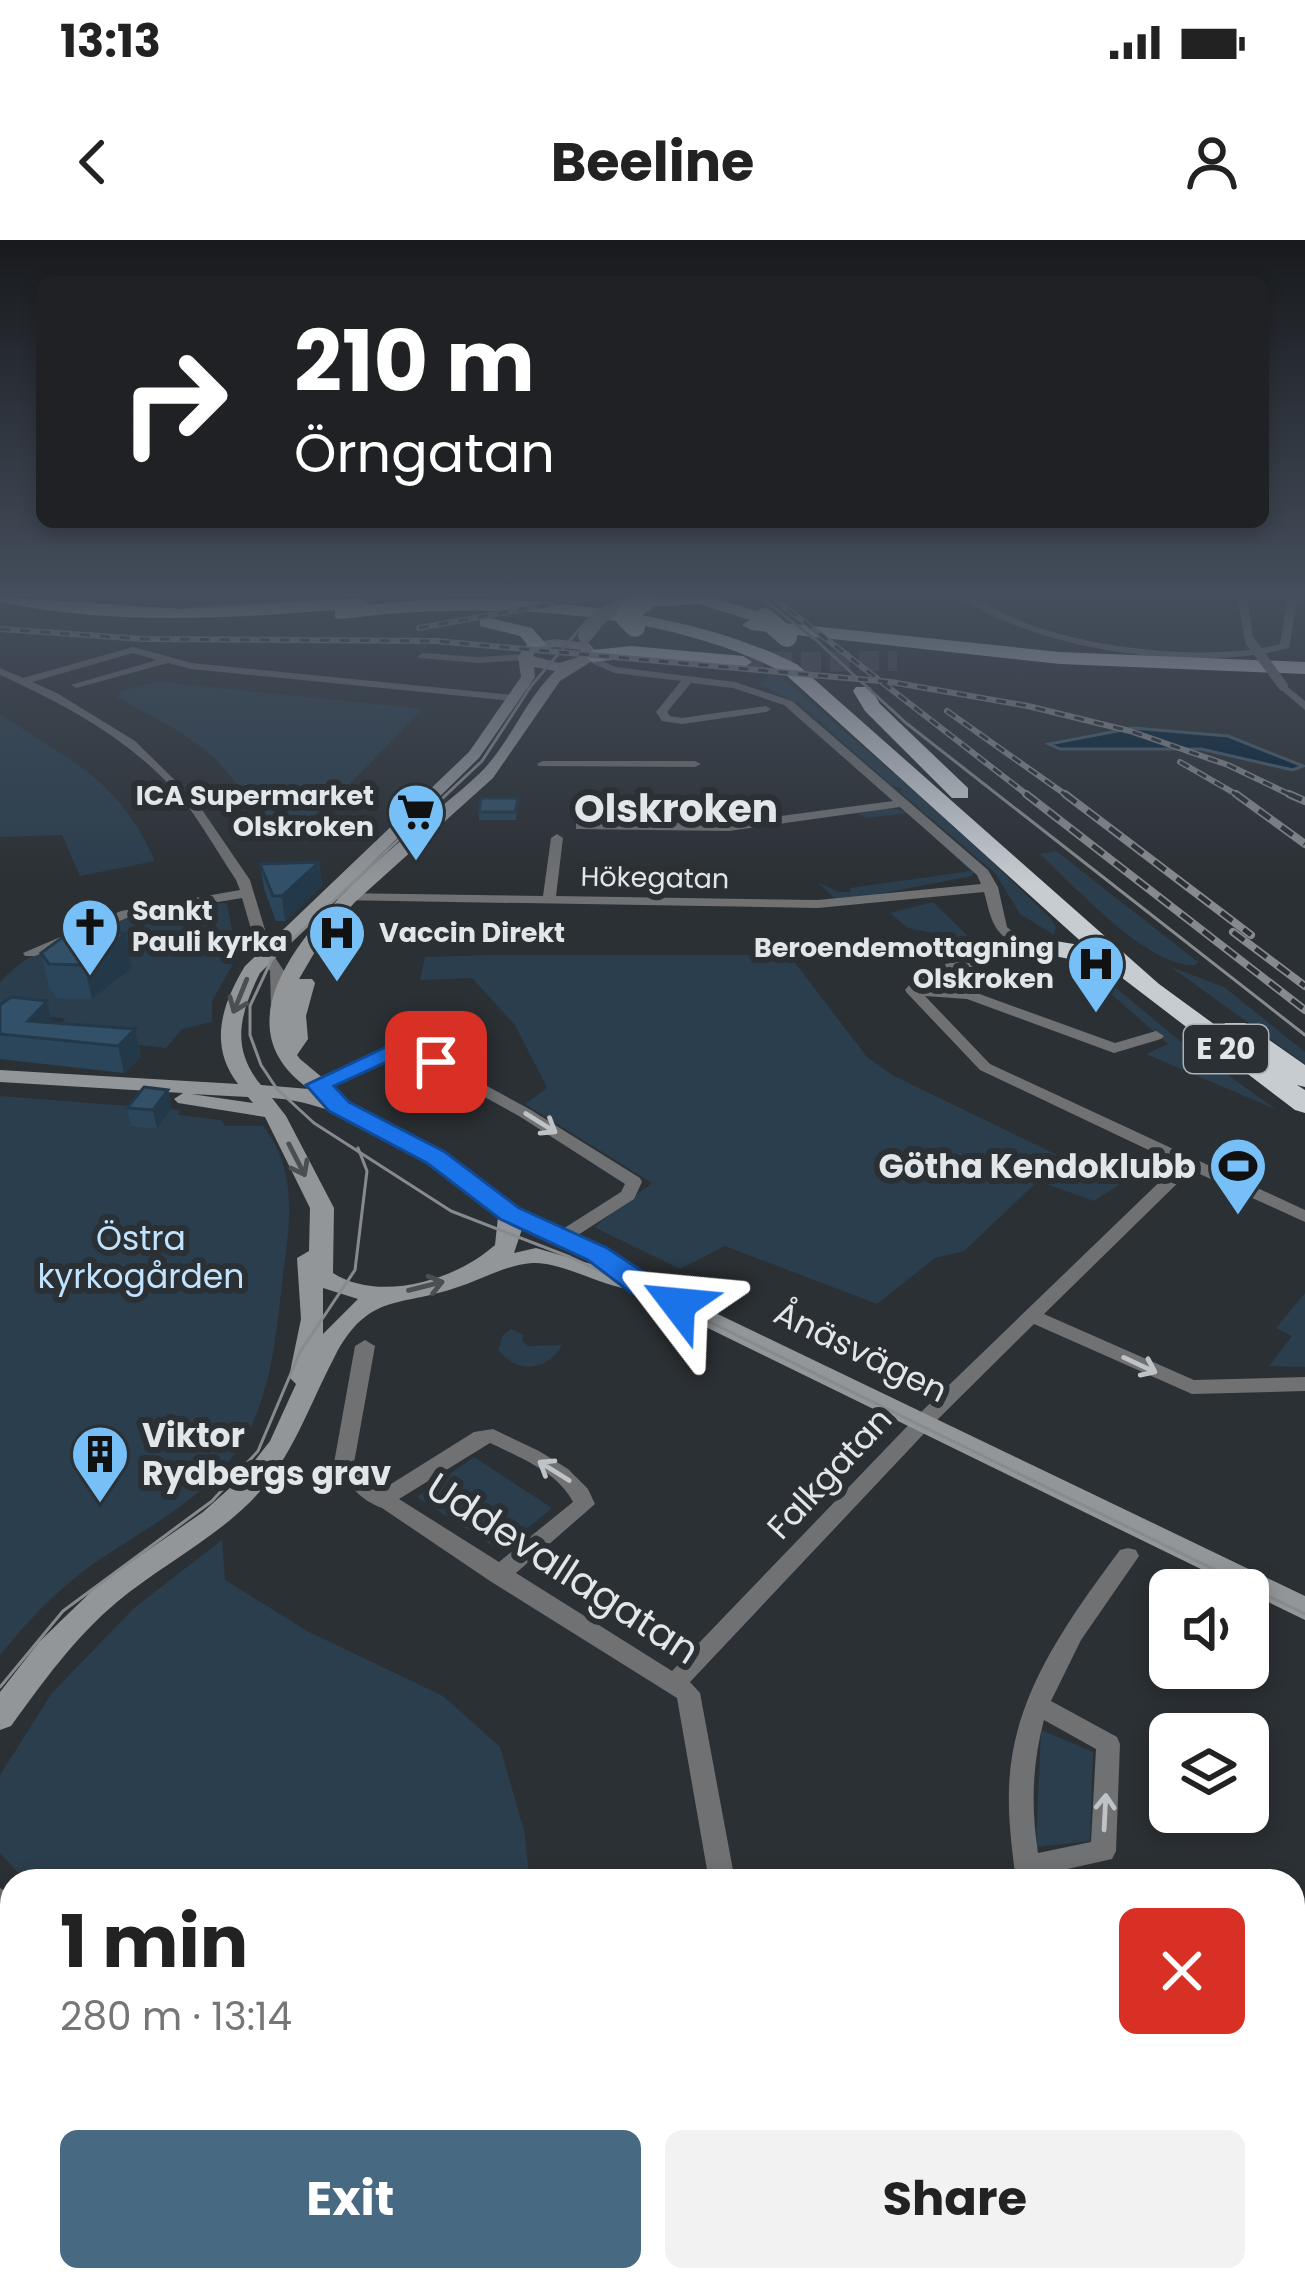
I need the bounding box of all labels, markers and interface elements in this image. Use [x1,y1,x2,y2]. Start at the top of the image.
text: 13:13 [60,10,161,73]
text: Beeline [551,124,754,200]
icon: back [60,129,126,195]
icon: person [1179,129,1245,195]
text: 210 m [294,303,535,420]
icon: right [96,324,252,480]
text: Örngatan [294,415,555,491]
place label: ICA Supermarket Olskroken [136,777,374,845]
supermarket icon: ICA Supermarket Olskroken [385,781,447,863]
district label: Olskroken [574,781,778,836]
street label: Hökegatan [580,858,730,897]
place label: Sankt Pauli kyrka [132,892,287,960]
church icon: Sankt Pauli kyrka [59,896,121,978]
hospital icon: Vaccin Direkt [306,902,368,984]
place label: Vaccin Direkt [379,914,565,951]
place label: Beroendemottagning Olskroken [754,929,1054,997]
hospital icon: Beroendemottagning Olskroken [1065,933,1127,1015]
one-way arrow [228,977,250,1014]
pin [385,1011,487,1113]
road number: E 20 [1184,1025,1268,1073]
icon: arrive [403,1029,469,1095]
one-way arrow [524,1111,558,1135]
sports icon: Götha Kendoklubb [1207,1135,1269,1217]
one-way arrow [287,1142,310,1177]
place label: Götha Kendoklubb [879,1143,1196,1190]
park label: Östra kyrkogården [38,1215,244,1300]
position arrow [615,1241,741,1367]
one-way arrow [407,1274,445,1296]
street label: Ånäsvägen [766,1289,955,1414]
one-way arrow [1121,1355,1157,1377]
street label: Falkgatan [756,1397,903,1549]
place label: Viktor Rydbergs grav [142,1412,391,1497]
building icon: Viktor Rydbergs grav [69,1423,131,1505]
street label: Uddevallagatan [416,1459,710,1677]
one-way arrow [538,1459,572,1483]
map controls [1149,1569,1269,1833]
button: sound [1149,1569,1269,1689]
button: layers [1149,1713,1269,1833]
one-way arrow [1094,1793,1117,1832]
text: 1 min [60,1891,248,1992]
button: close [1119,1908,1245,2034]
text: 280 m · 13:14 [60,1989,292,2044]
button: Exit [60,2130,641,2268]
button: Share [665,2130,1245,2268]

